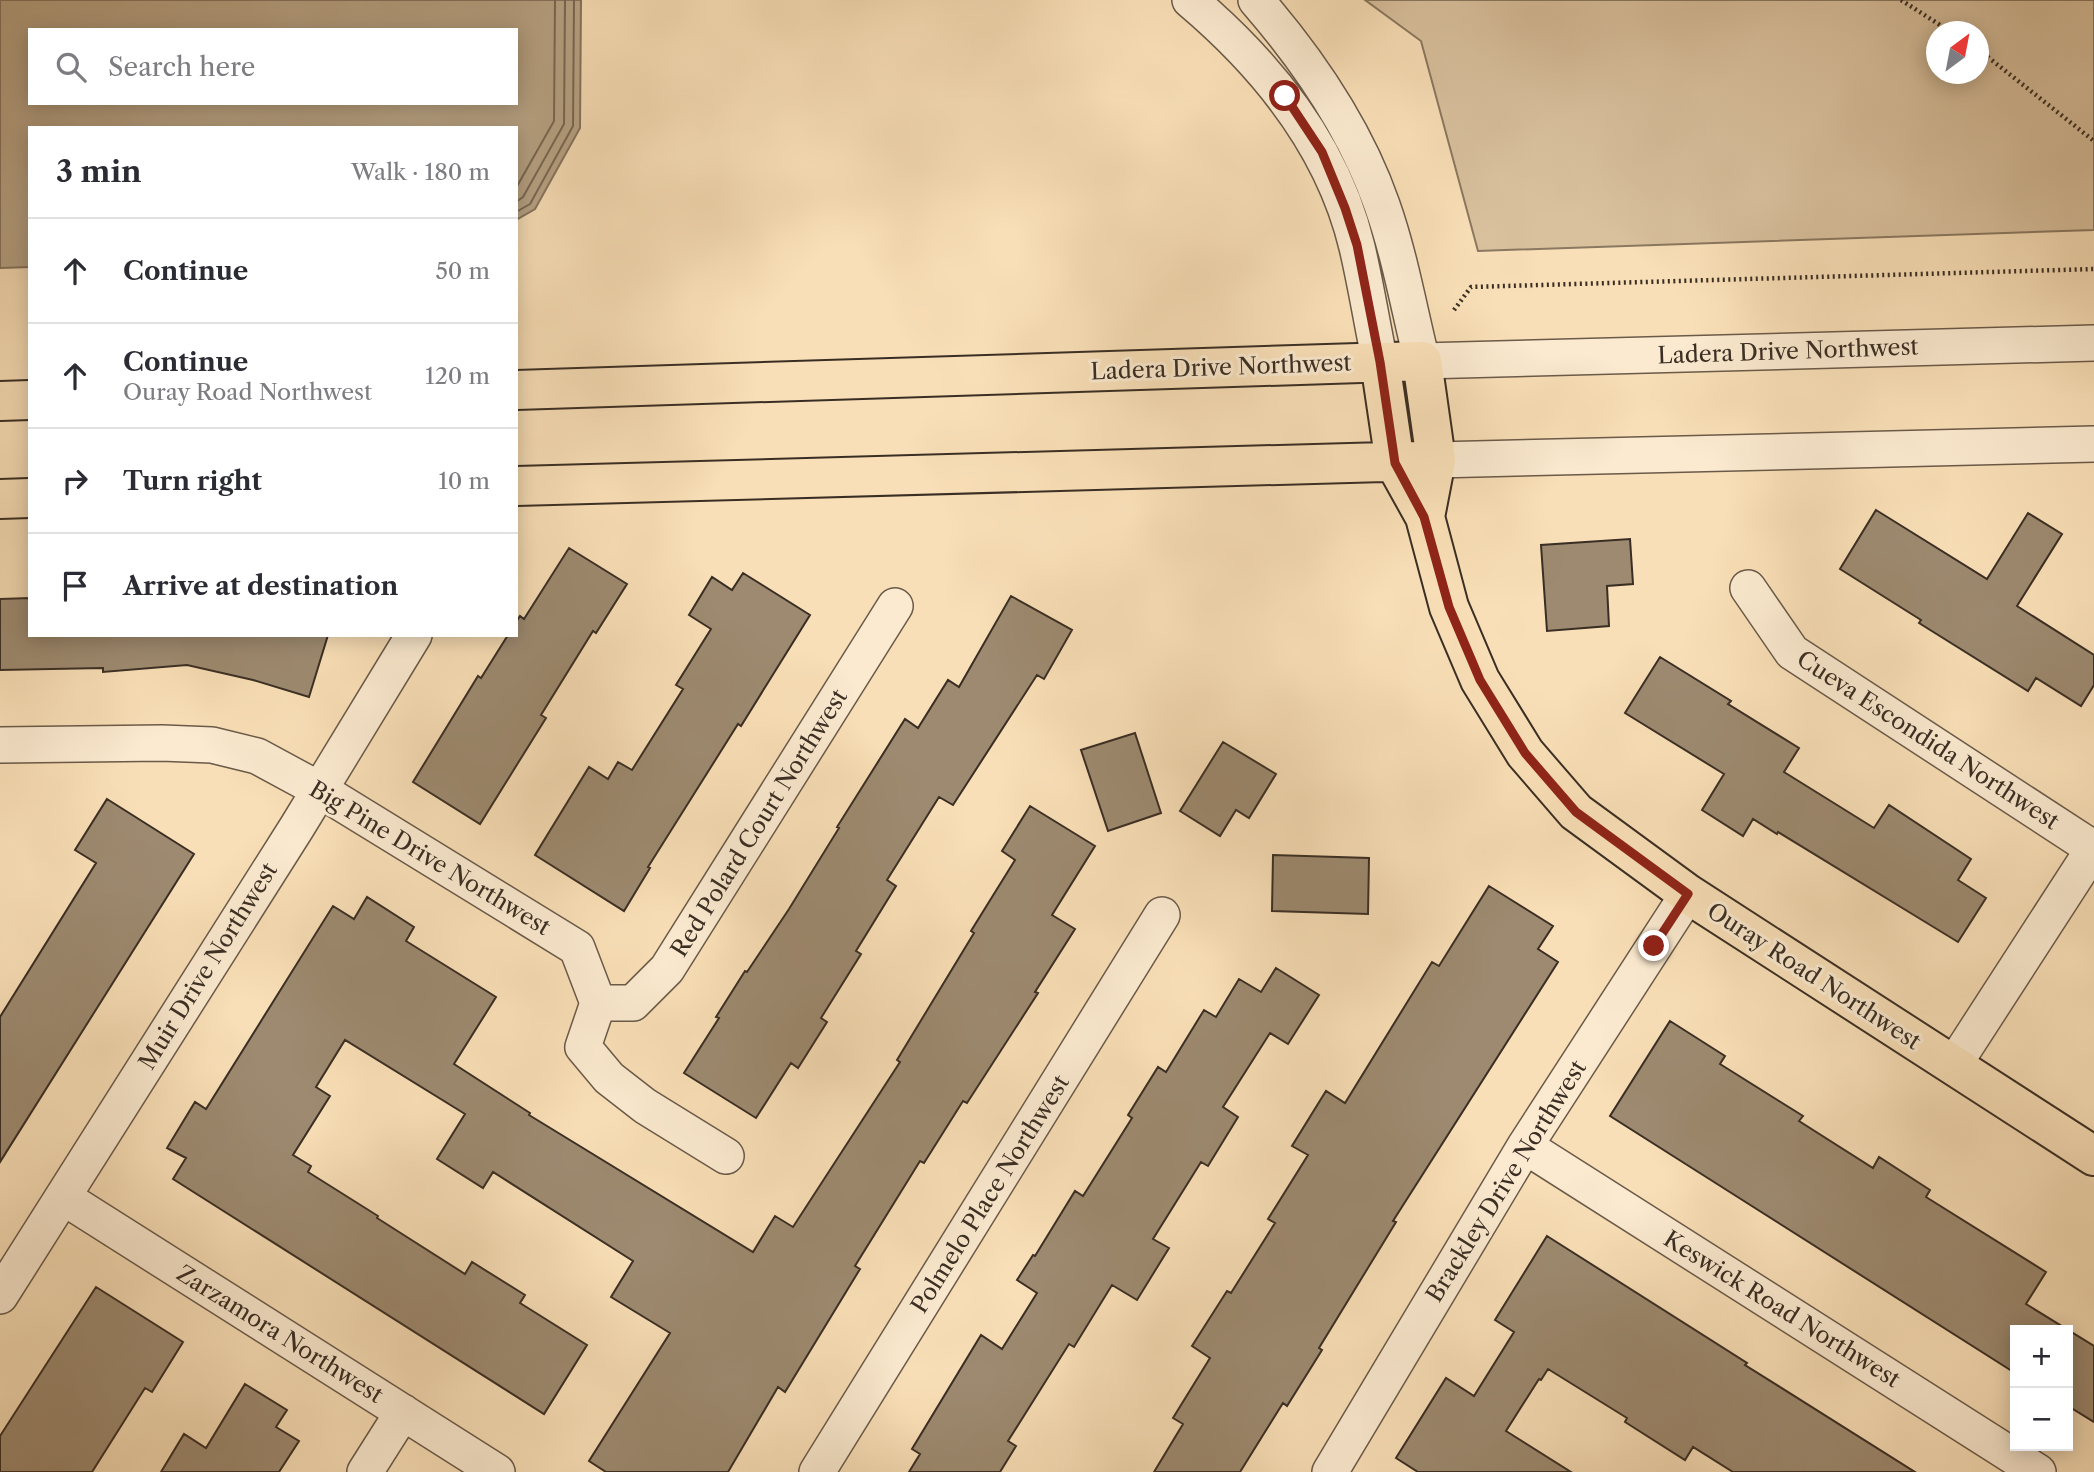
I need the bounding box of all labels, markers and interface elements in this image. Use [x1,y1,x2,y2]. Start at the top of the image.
north arrow [1926,21,1989,84]
search box [28,28,518,105]
icon: search [52,48,90,86]
text: Search here [108,51,255,83]
route start [1269,80,1300,111]
text: 3 min [56,153,142,190]
text: Walk · 180 m [351,158,490,186]
icon: ahead [56,252,94,290]
text: Continue [123,255,248,287]
text: 50 m [435,257,490,285]
street label: Ladera Drive Northwest [1657,332,1919,370]
text: Continue [123,346,248,378]
street label: Ladera Drive Northwest [1090,348,1352,386]
icon: ahead [56,357,94,395]
text: 120 m [425,362,490,390]
text: Ouray Road Northwest [123,378,372,406]
icon: right [56,462,94,500]
text: Turn right [123,465,262,497]
text: 10 m [438,467,490,495]
icon: arrive [56,567,94,605]
text: Arrive at destination [123,570,398,602]
street label: Cueva Escondida Northwest [1792,645,2064,835]
street label: Red Polard Court Northwest [665,684,853,962]
street label: Big Pine Drive Northwest [304,775,556,941]
street label: Muir Drive Northwest [133,857,283,1075]
street label: Ouray Road Northwest [1702,896,1926,1056]
route end [1638,930,1669,961]
street label: Brackley Drive Northwest [1420,1055,1592,1307]
street label: Polmelo Place Northwest [905,1070,1075,1318]
street label: Keswick Road Northwest [1659,1225,1905,1393]
street label: Zarzamora Northwest [172,1259,388,1409]
map controls [2010,1325,2073,1451]
button: + [2010,1325,2073,1388]
button: − [2010,1388,2073,1451]

